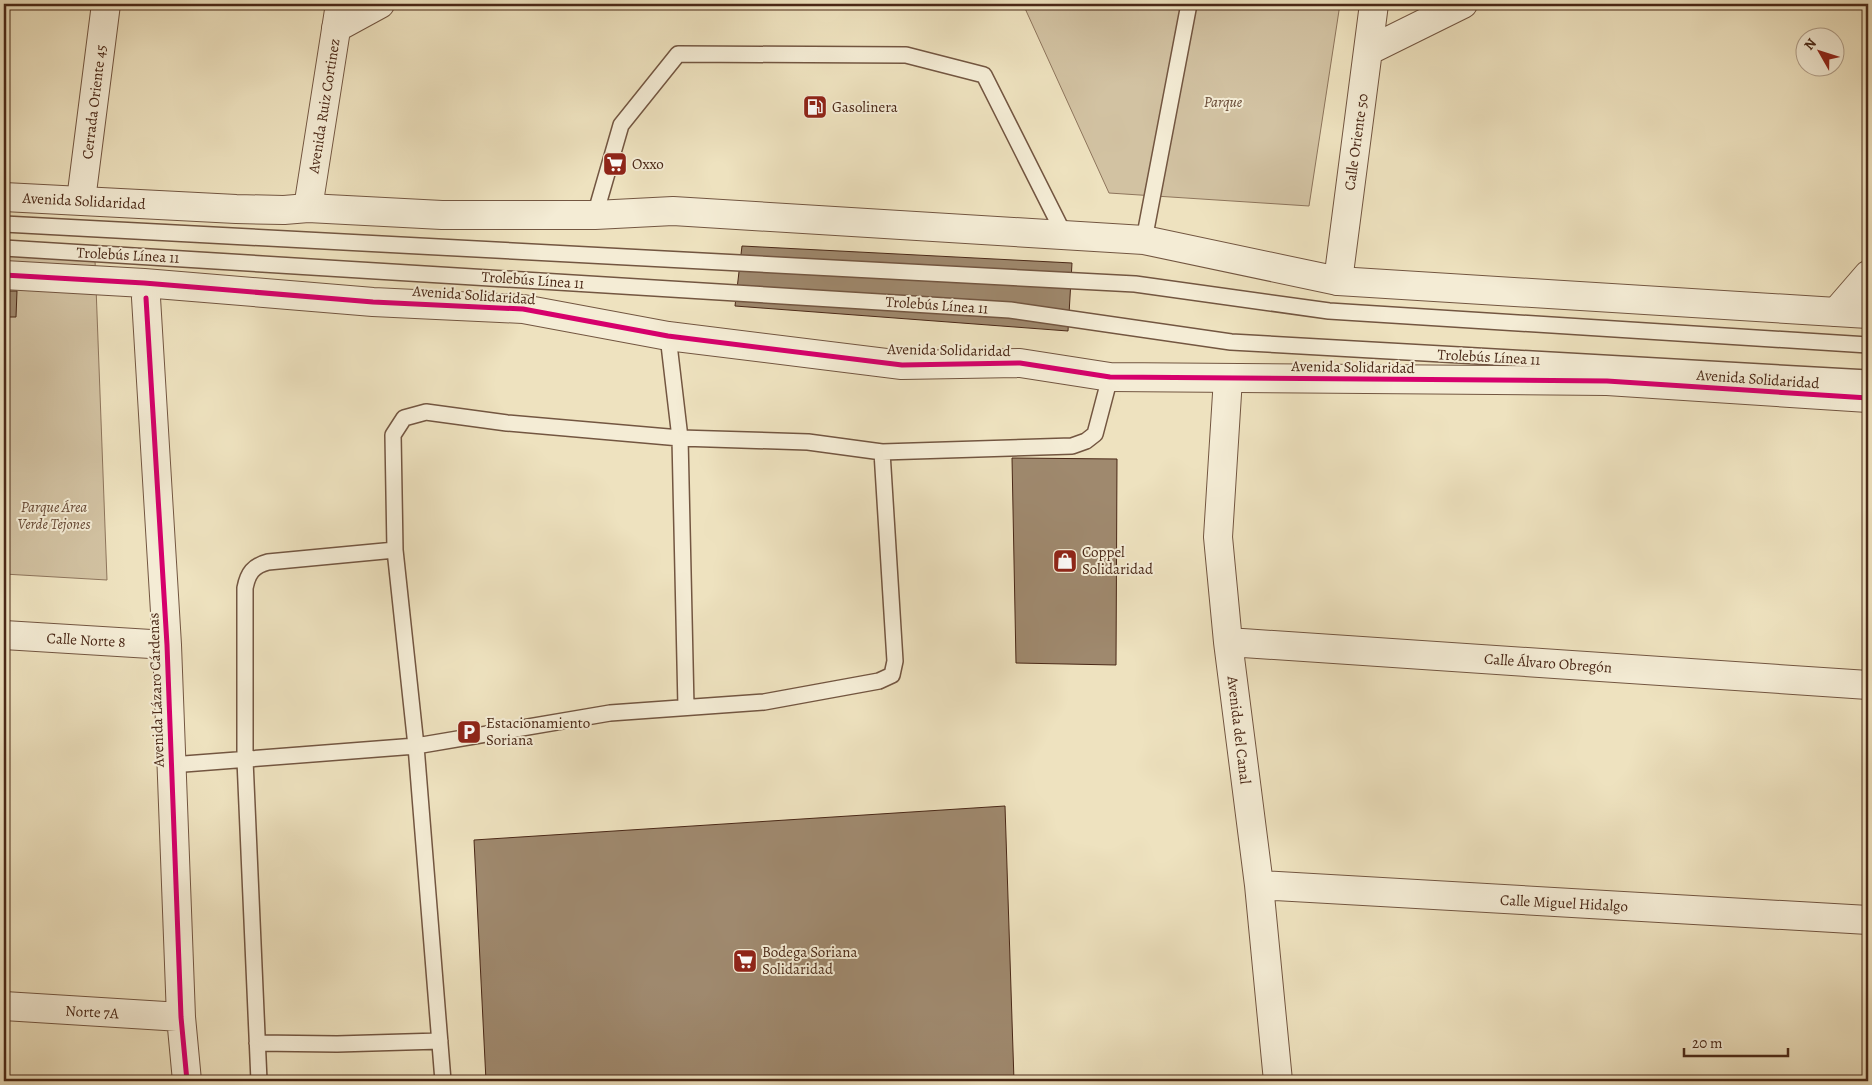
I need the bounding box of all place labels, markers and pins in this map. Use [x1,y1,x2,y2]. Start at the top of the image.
fuel station icon: Gasolinera [802,94,828,120]
place label: Gasolinera [832,97,898,117]
supermarket icon: Oxxo [602,151,628,177]
place label: Oxxo [632,154,664,174]
place label: Coppel Solidaridad [1082,542,1154,579]
shop icon: Coppel Solidaridad [1052,548,1078,574]
place label: Estacionamiento Soriana [486,713,590,750]
parking icon: Estacionamiento Soriana [456,719,482,745]
place label: Bodega Soriana Solidaridad [762,942,857,979]
supermarket icon: Bodega Soriana Solidaridad [732,948,758,974]

